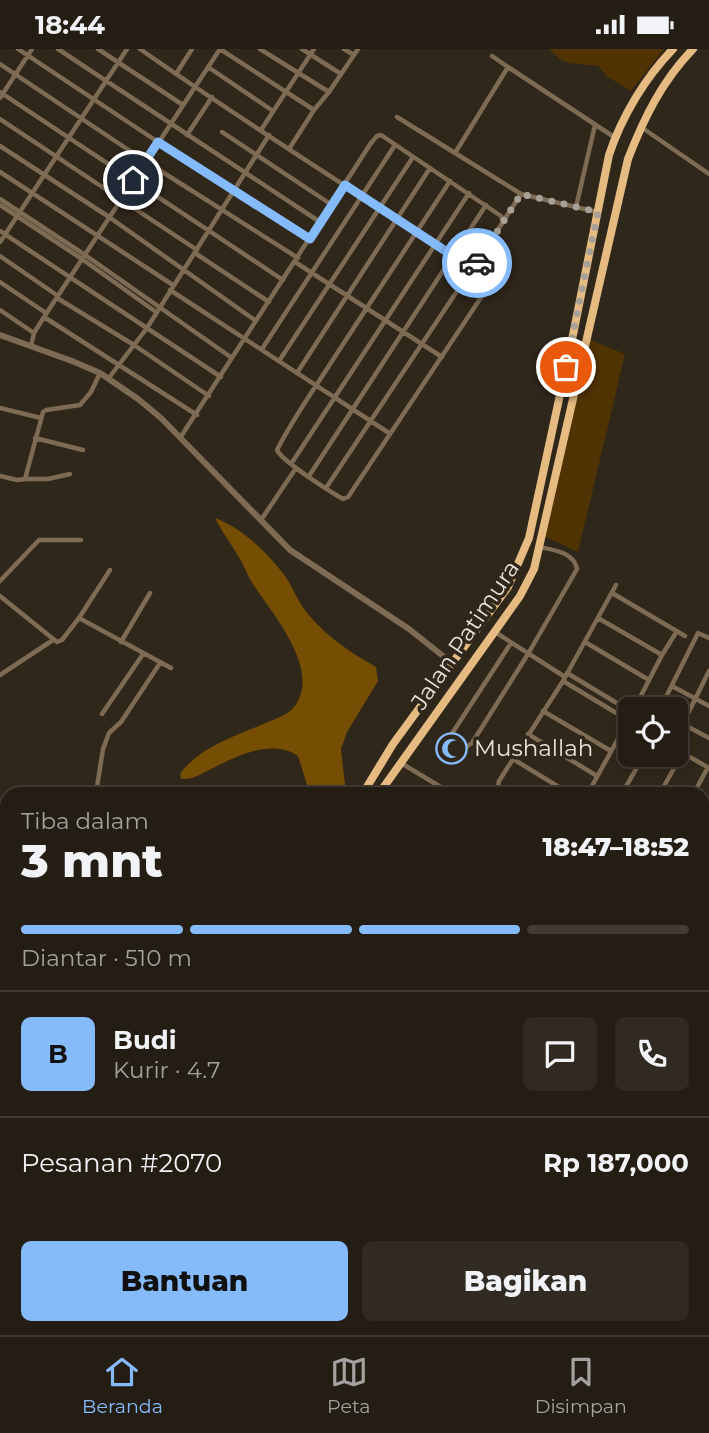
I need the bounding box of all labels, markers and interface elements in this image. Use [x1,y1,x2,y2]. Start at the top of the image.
text: 18:44 [35,9,105,41]
pin [103,150,163,210]
icon: home [114,161,152,199]
courier [442,228,512,298]
icon: car [458,244,496,282]
pin [536,337,596,397]
icon: bag [547,348,585,386]
street label: Jalan Patimura [404,555,525,716]
map controls [618,697,688,767]
button: locate [618,697,688,767]
mosque icon: Mushallah [434,731,468,765]
place label: Mushallah [474,734,593,762]
text: Tiba dalam [21,807,149,835]
text: 18:47–18:52 [542,831,689,863]
text: 3 mnt [21,832,163,889]
text: Diantar · 510 m [21,944,192,972]
button: chat [523,1017,597,1091]
button: phone [615,1017,689,1091]
text: Budi [113,1024,177,1056]
text: B [48,1038,68,1070]
text: Kurir · 4.7 [113,1056,220,1084]
text: Pesanan #2070 [21,1147,222,1179]
text: Rp 187,000 [543,1147,689,1179]
button: Bantuan [21,1241,348,1321]
button: Bagikan [362,1241,689,1321]
tab: Beranda [82,1353,163,1418]
tab: Peta [327,1353,371,1418]
tab: Disimpan [535,1353,627,1418]

